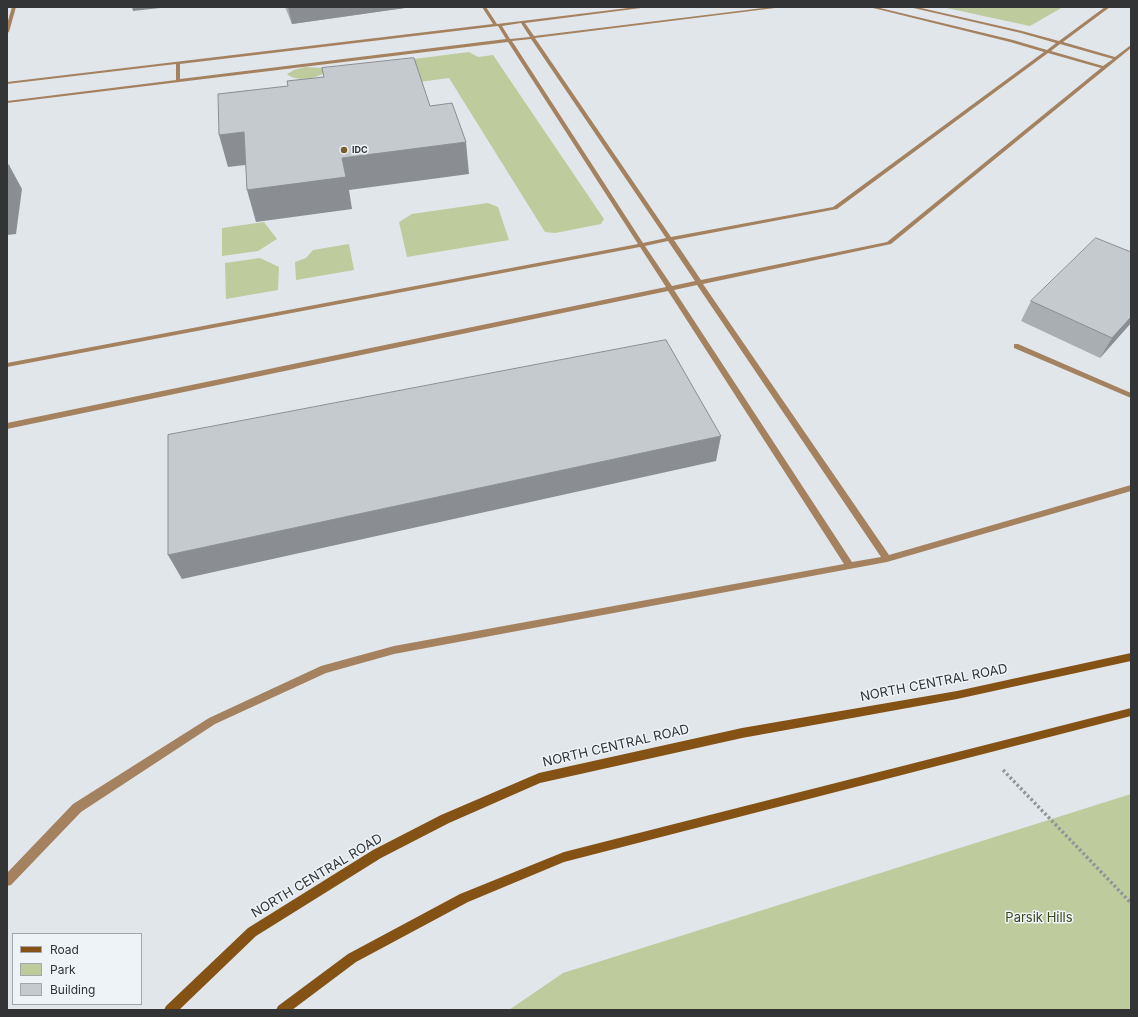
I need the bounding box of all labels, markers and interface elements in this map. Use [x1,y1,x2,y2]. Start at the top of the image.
marker: IDC [339,145,349,155]
place label: IDC [352,145,368,155]
street label: NORTH CENTRAL ROAD [859,661,1009,705]
street label: NORTH CENTRAL ROAD [541,722,691,770]
street label: NORTH CENTRAL ROAD [249,831,385,921]
park label: Parsik Hills [1005,910,1073,926]
legend [12,933,142,1005]
text: Road [50,942,79,957]
text: Park [50,962,76,977]
text: Building [50,982,95,997]

